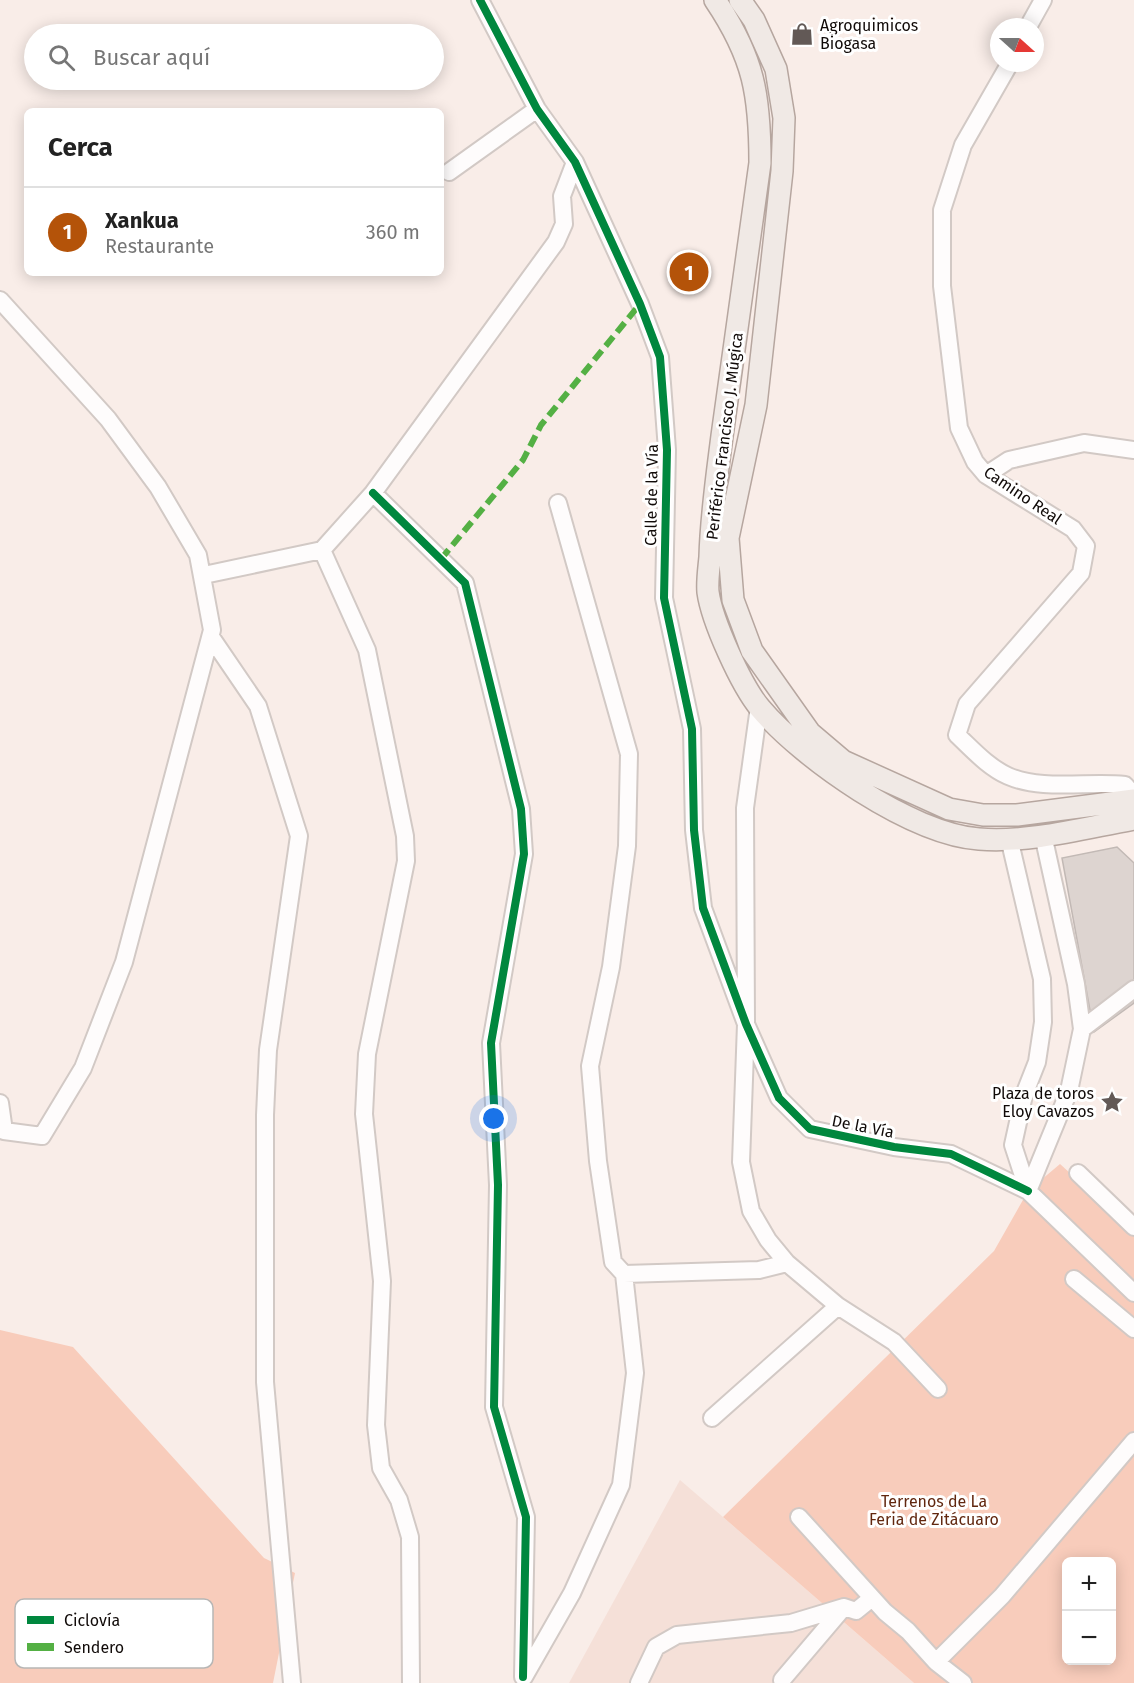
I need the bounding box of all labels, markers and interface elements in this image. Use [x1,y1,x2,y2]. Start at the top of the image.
place label: Agroquimicos Biogasa [820,16,918,53]
north arrow [990,18,1044,72]
shop icon: Agroquimicos Biogasa [789,21,815,47]
search box [24,24,444,90]
icon: search [45,41,78,74]
text: Buscar aquí [93,44,210,71]
text: Cerca [48,132,113,163]
text: Xankua [105,207,179,234]
text: 1 [63,220,72,244]
text: 360 m [366,220,420,244]
text: Restaurante [105,234,214,258]
pin: 1 [670,250,708,294]
street label: Periférico Francisco J. Múgica [702,331,747,541]
street label: Calle de la Vía [641,444,662,546]
street label: Camino Real [980,462,1066,529]
place label: Plaza de toros Eloy Cavazos [992,1084,1094,1121]
place icon: Plaza de toros Eloy Cavazos [1099,1089,1125,1115]
your location [479,1104,508,1133]
street label: De la Vía [830,1111,896,1142]
park label: Terrenos de La Feria de Zitácuaro [869,1492,999,1529]
map controls [1062,1557,1116,1665]
button: + [1062,1557,1116,1611]
legend [15,1599,213,1668]
text: Ciclovía [64,1611,120,1630]
button: − [1062,1611,1116,1665]
text: Sendero [64,1638,124,1657]

